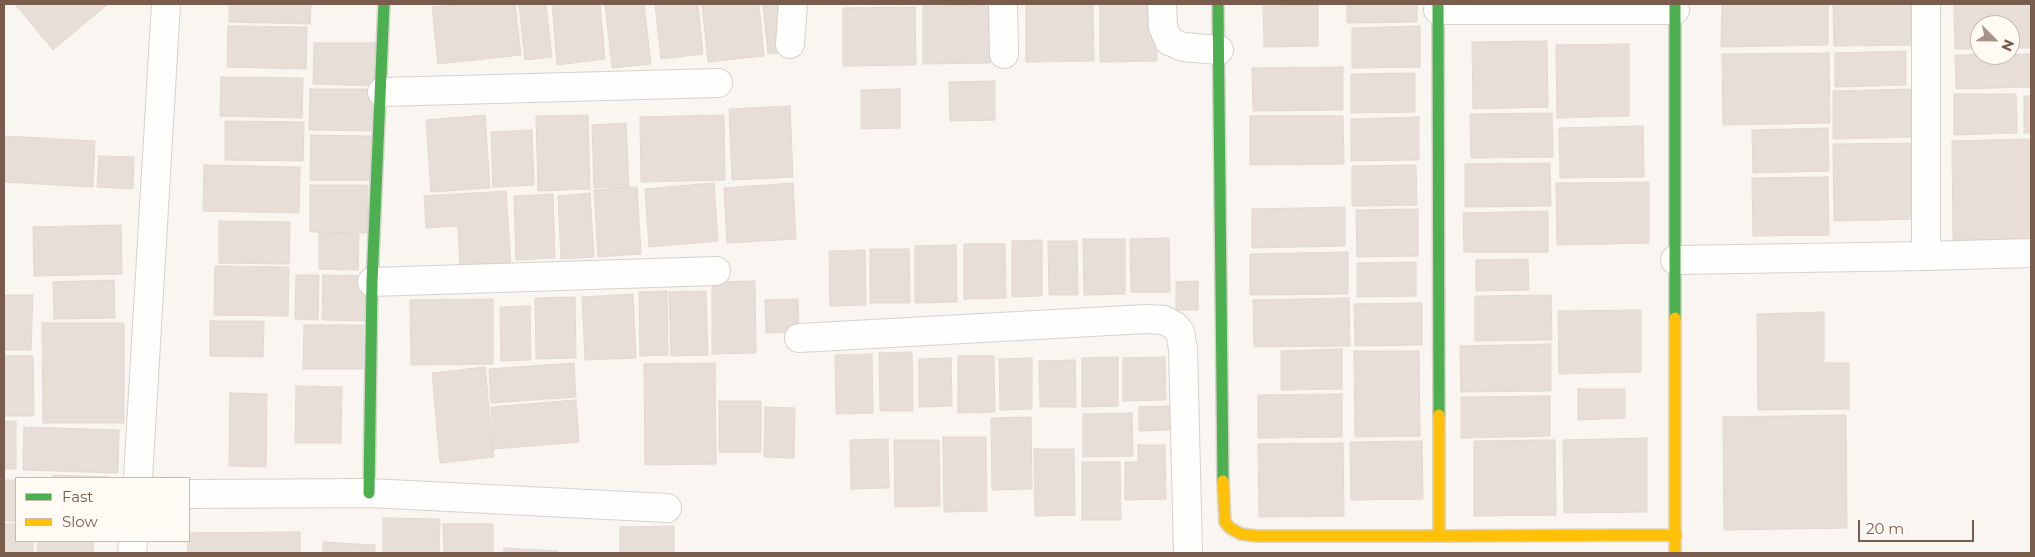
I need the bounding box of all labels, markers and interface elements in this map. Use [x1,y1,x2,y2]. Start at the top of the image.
north arrow [1970,15,2020,65]
text: N [1997,37,2018,54]
legend [15,477,190,542]
text: Fast [62,487,93,506]
scale bar [1860,510,1976,542]
text: Slow [62,512,98,531]
text: 20 m [1866,519,1904,538]

